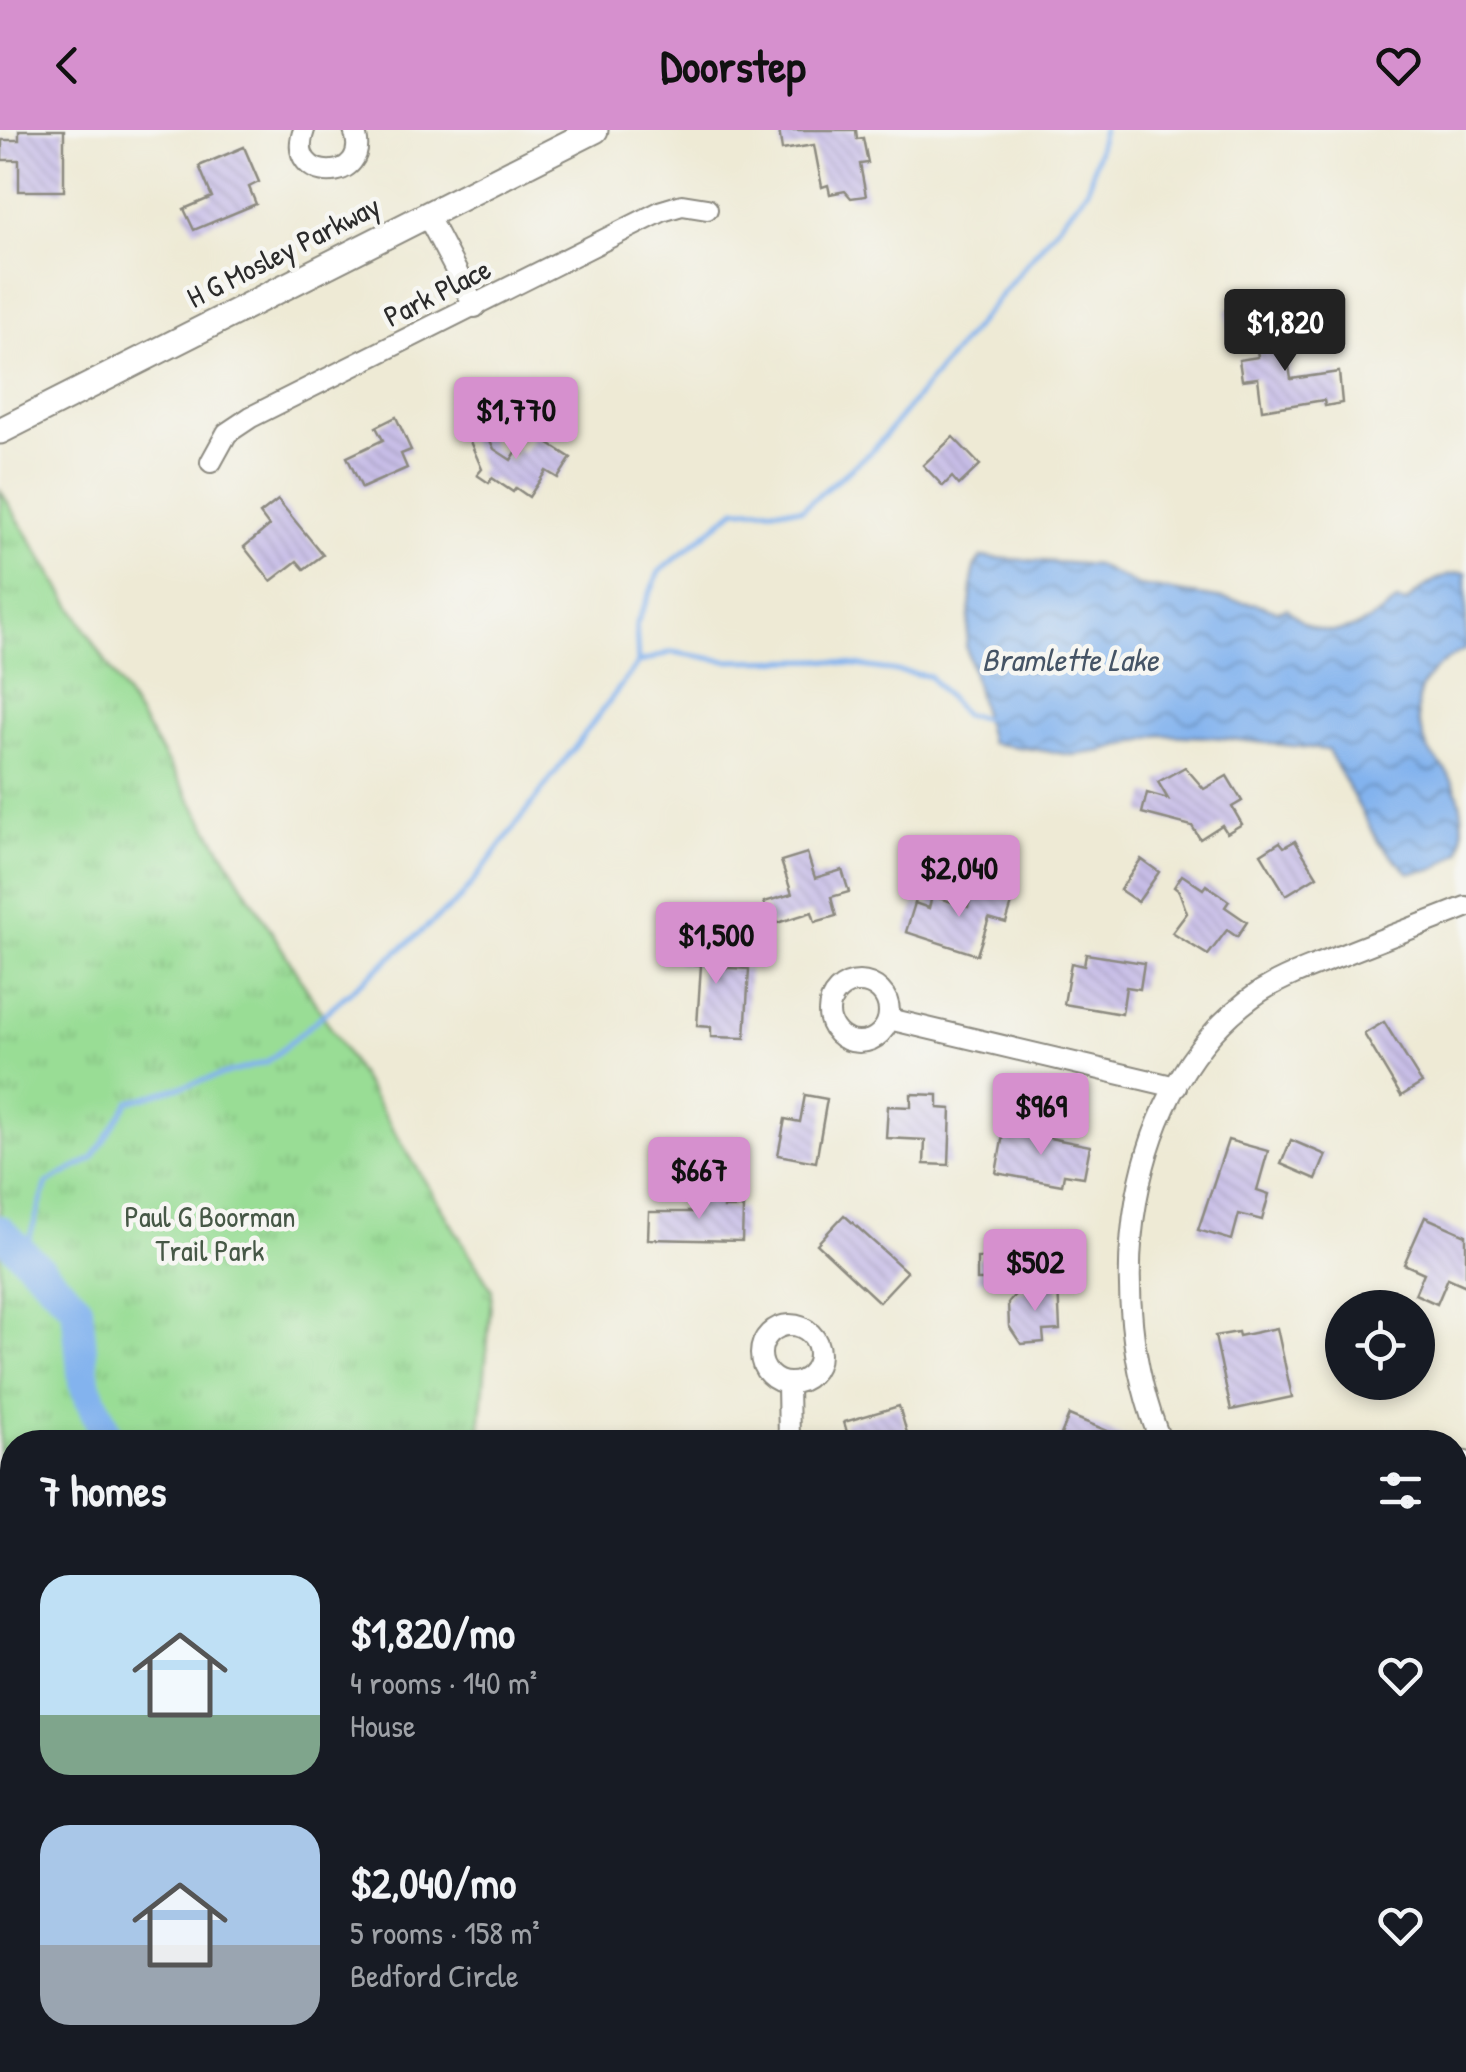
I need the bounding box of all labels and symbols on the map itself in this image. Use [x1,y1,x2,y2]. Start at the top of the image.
street label: H G Mosley Parkway [180,185,386,317]
street label: Park Place [377,248,497,336]
pin: $1,820 [1204,289,1366,374]
pin: $1,770 [435,377,597,462]
water label: Bramlette Lake [982,638,1160,681]
pin: $2,040 [878,835,1040,920]
pin: $1,500 [635,902,797,987]
pin: $969 [982,1073,1100,1158]
pin: $667 [640,1137,758,1222]
park label: Paul G Boorman Trail Park [124,1196,296,1270]
pin: $502 [976,1229,1094,1314]

